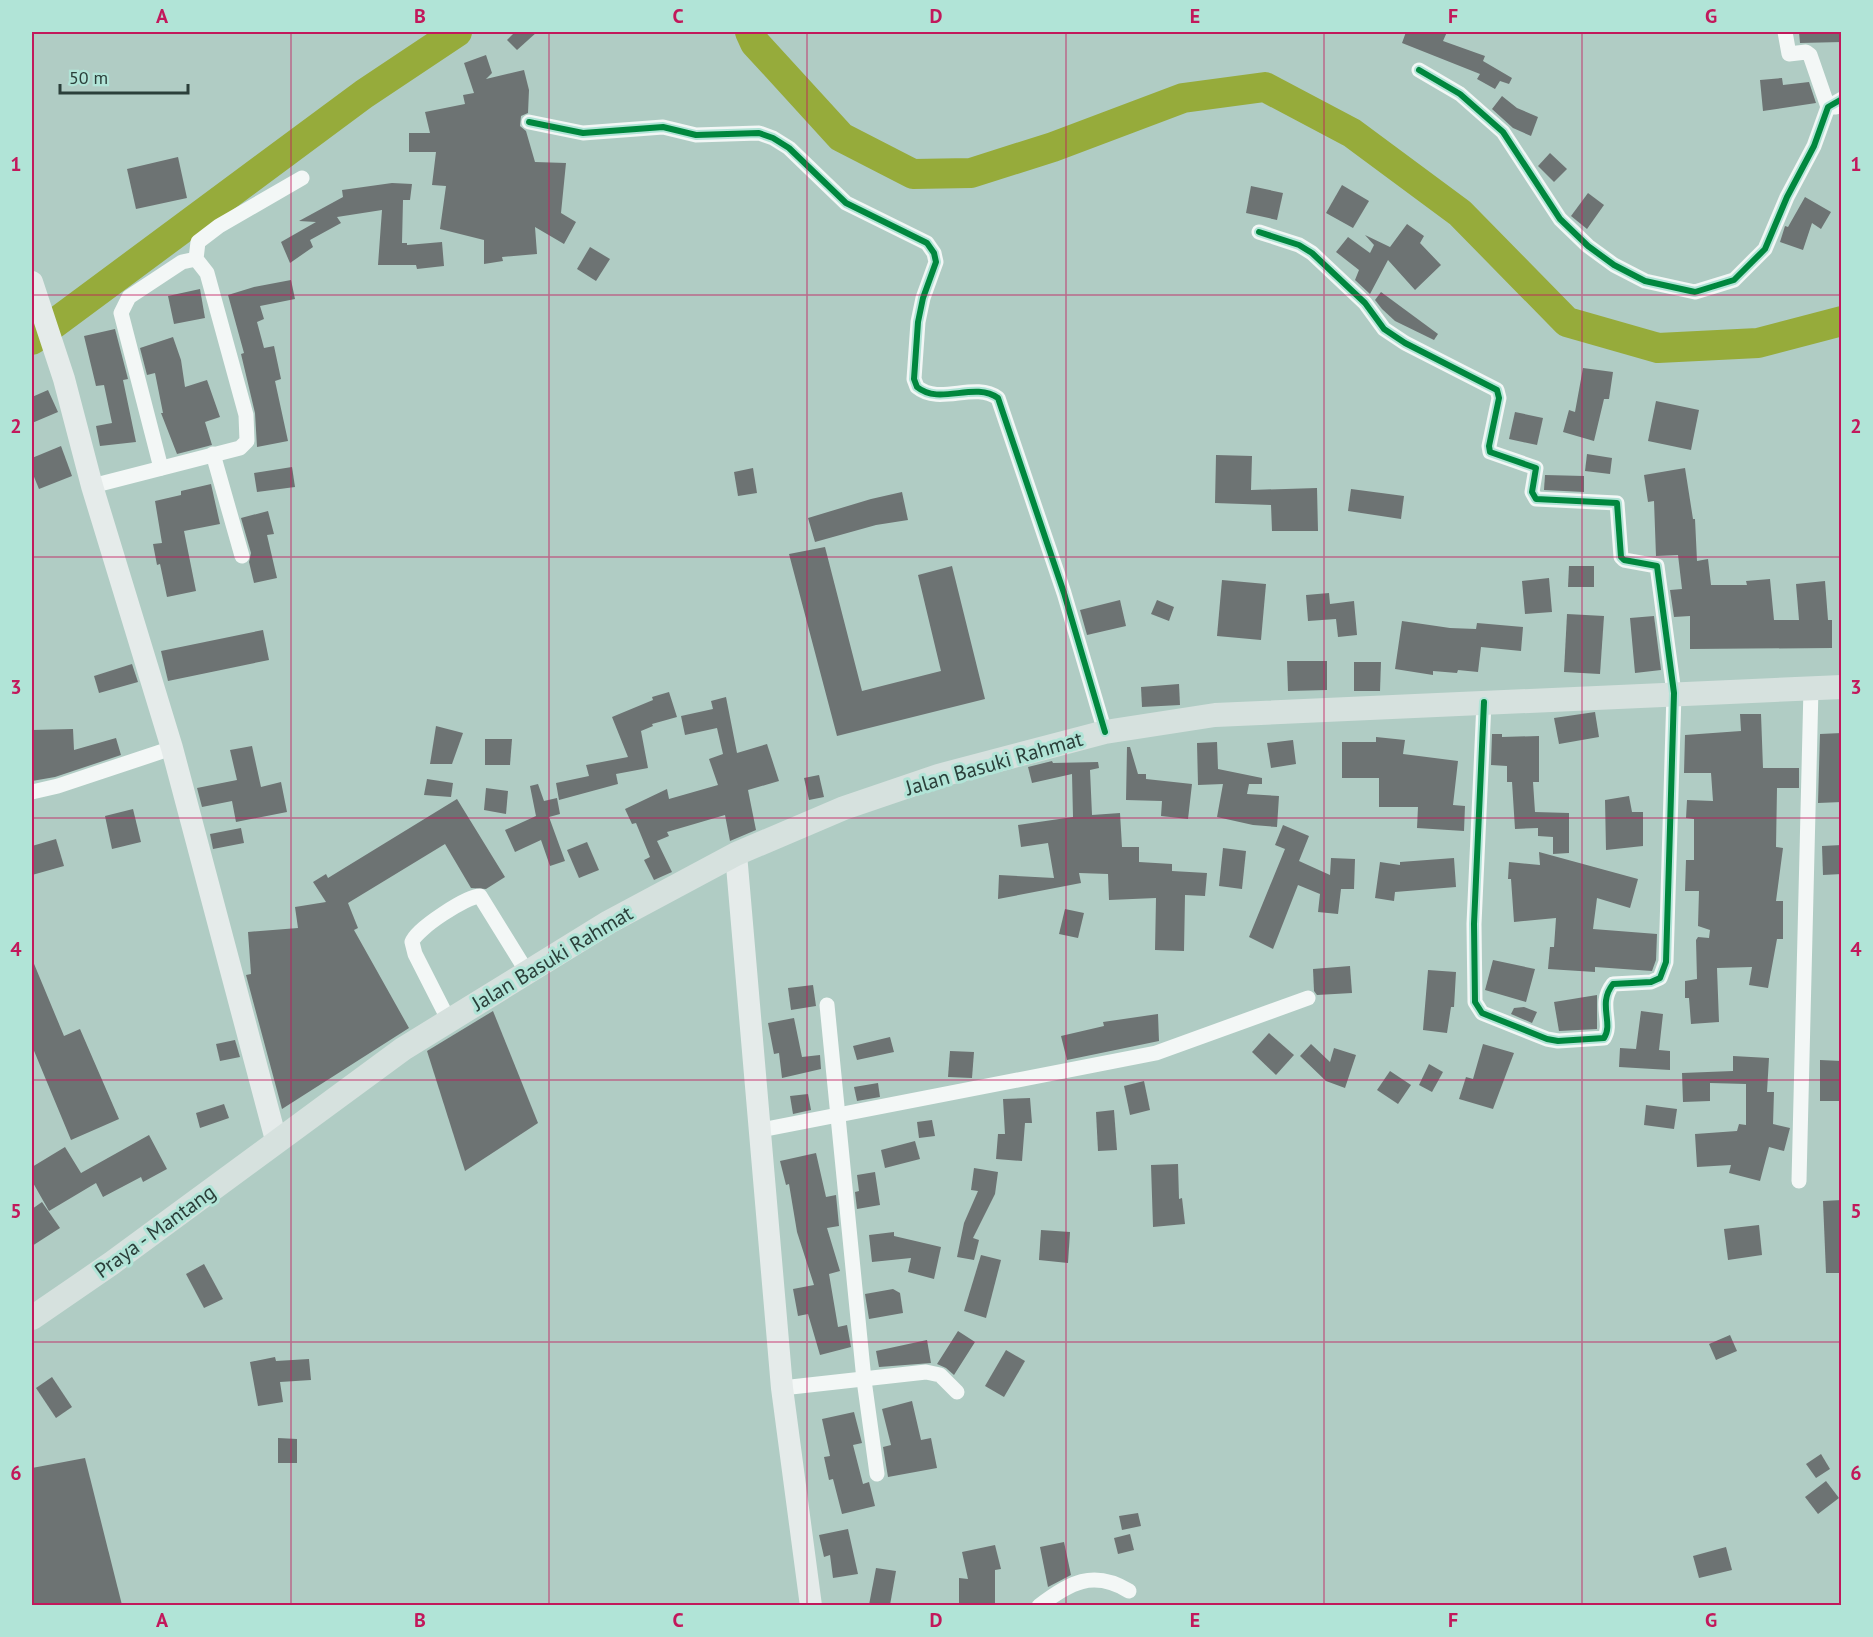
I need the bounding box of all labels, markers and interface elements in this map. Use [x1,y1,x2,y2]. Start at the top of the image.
text: A [156,3,169,29]
text: B [414,3,426,29]
text: C [672,3,684,29]
text: D [930,3,943,29]
text: E [1190,3,1200,29]
text: F [1448,3,1458,29]
text: G [1705,3,1717,29]
scale bar [60,57,188,95]
text: 50 m [69,66,108,89]
text: 1 [10,151,22,177]
text: 1 [1850,151,1862,177]
text: 2 [10,413,22,439]
text: 2 [1850,413,1862,439]
text: 3 [10,674,22,700]
text: 3 [1850,674,1862,700]
street label: Jalan Basuki Rahmat [901,725,1086,801]
street label: Jalan Basuki Rahmat [466,899,637,1017]
text: 4 [10,936,22,962]
text: 4 [1850,936,1862,962]
street label: Praya - Mantang [89,1178,221,1284]
text: 5 [10,1198,22,1224]
text: 5 [1850,1198,1862,1224]
text: 6 [10,1460,22,1486]
text: 6 [1850,1460,1862,1486]
text: A [156,1607,169,1633]
text: B [414,1607,426,1633]
text: C [672,1607,684,1633]
text: D [930,1607,943,1633]
text: E [1190,1607,1200,1633]
text: F [1448,1607,1458,1633]
text: G [1705,1607,1717,1633]

